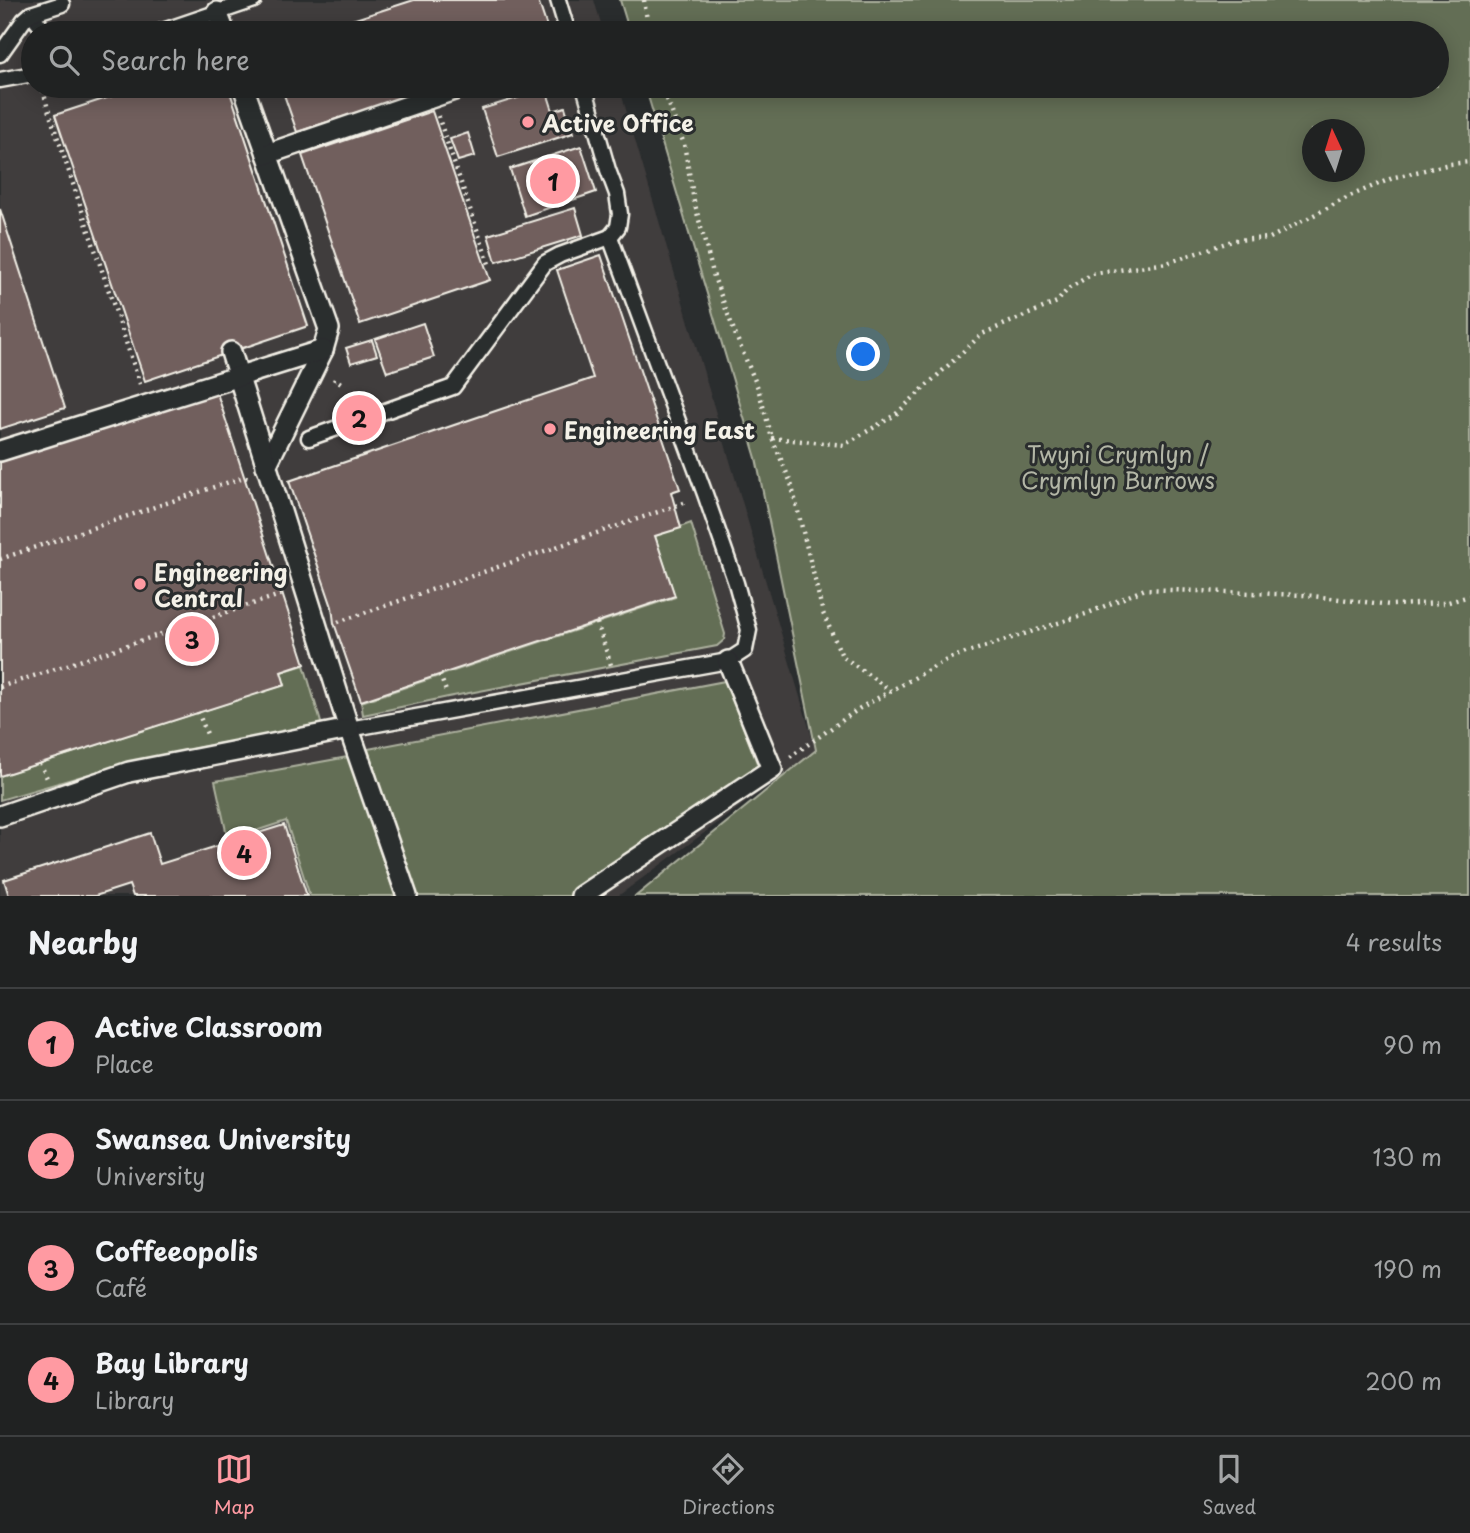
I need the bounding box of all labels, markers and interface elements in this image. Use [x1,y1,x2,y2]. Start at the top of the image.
search box [21,21,1449,98]
text: Search here [101,40,250,79]
icon: search [45,41,83,79]
place label: Active Office [541,105,694,140]
marker: Active Office [520,114,536,130]
north arrow [1302,119,1365,182]
pin: 1 [530,155,576,207]
your location [846,337,880,371]
pin: 2 [336,392,382,444]
place label: Engineering East [564,412,755,447]
marker: Engineering East [542,421,558,437]
park label: Twyni Crymlyn / Crymlyn Burrows [1021,436,1215,497]
place label: Engineering Central [154,554,288,615]
marker: Engineering Central [132,576,148,592]
pin: 3 [169,613,215,665]
pin: 4 [221,827,267,879]
text: Nearby [28,919,138,964]
text: 4 results [1346,924,1442,959]
text: Active Classroom [95,1007,323,1046]
text: 1 [46,1027,57,1062]
text: 90 m [1383,1027,1442,1062]
text: Place [95,1046,154,1081]
text: Swansea University [95,1119,351,1158]
text: 2 [43,1139,59,1174]
text: 130 m [1372,1139,1442,1174]
text: University [95,1158,205,1193]
text: Coffeeopolis [95,1231,258,1270]
text: 3 [43,1251,59,1286]
text: 190 m [1374,1251,1442,1286]
text: Café [95,1270,147,1305]
text: Bay Library [95,1343,249,1382]
text: 4 [43,1363,59,1398]
text: 200 m [1365,1363,1442,1398]
text: Library [95,1382,175,1417]
tab: Map [214,1450,254,1520]
tab: Directions [682,1450,775,1520]
tab: Saved [1202,1450,1256,1520]

